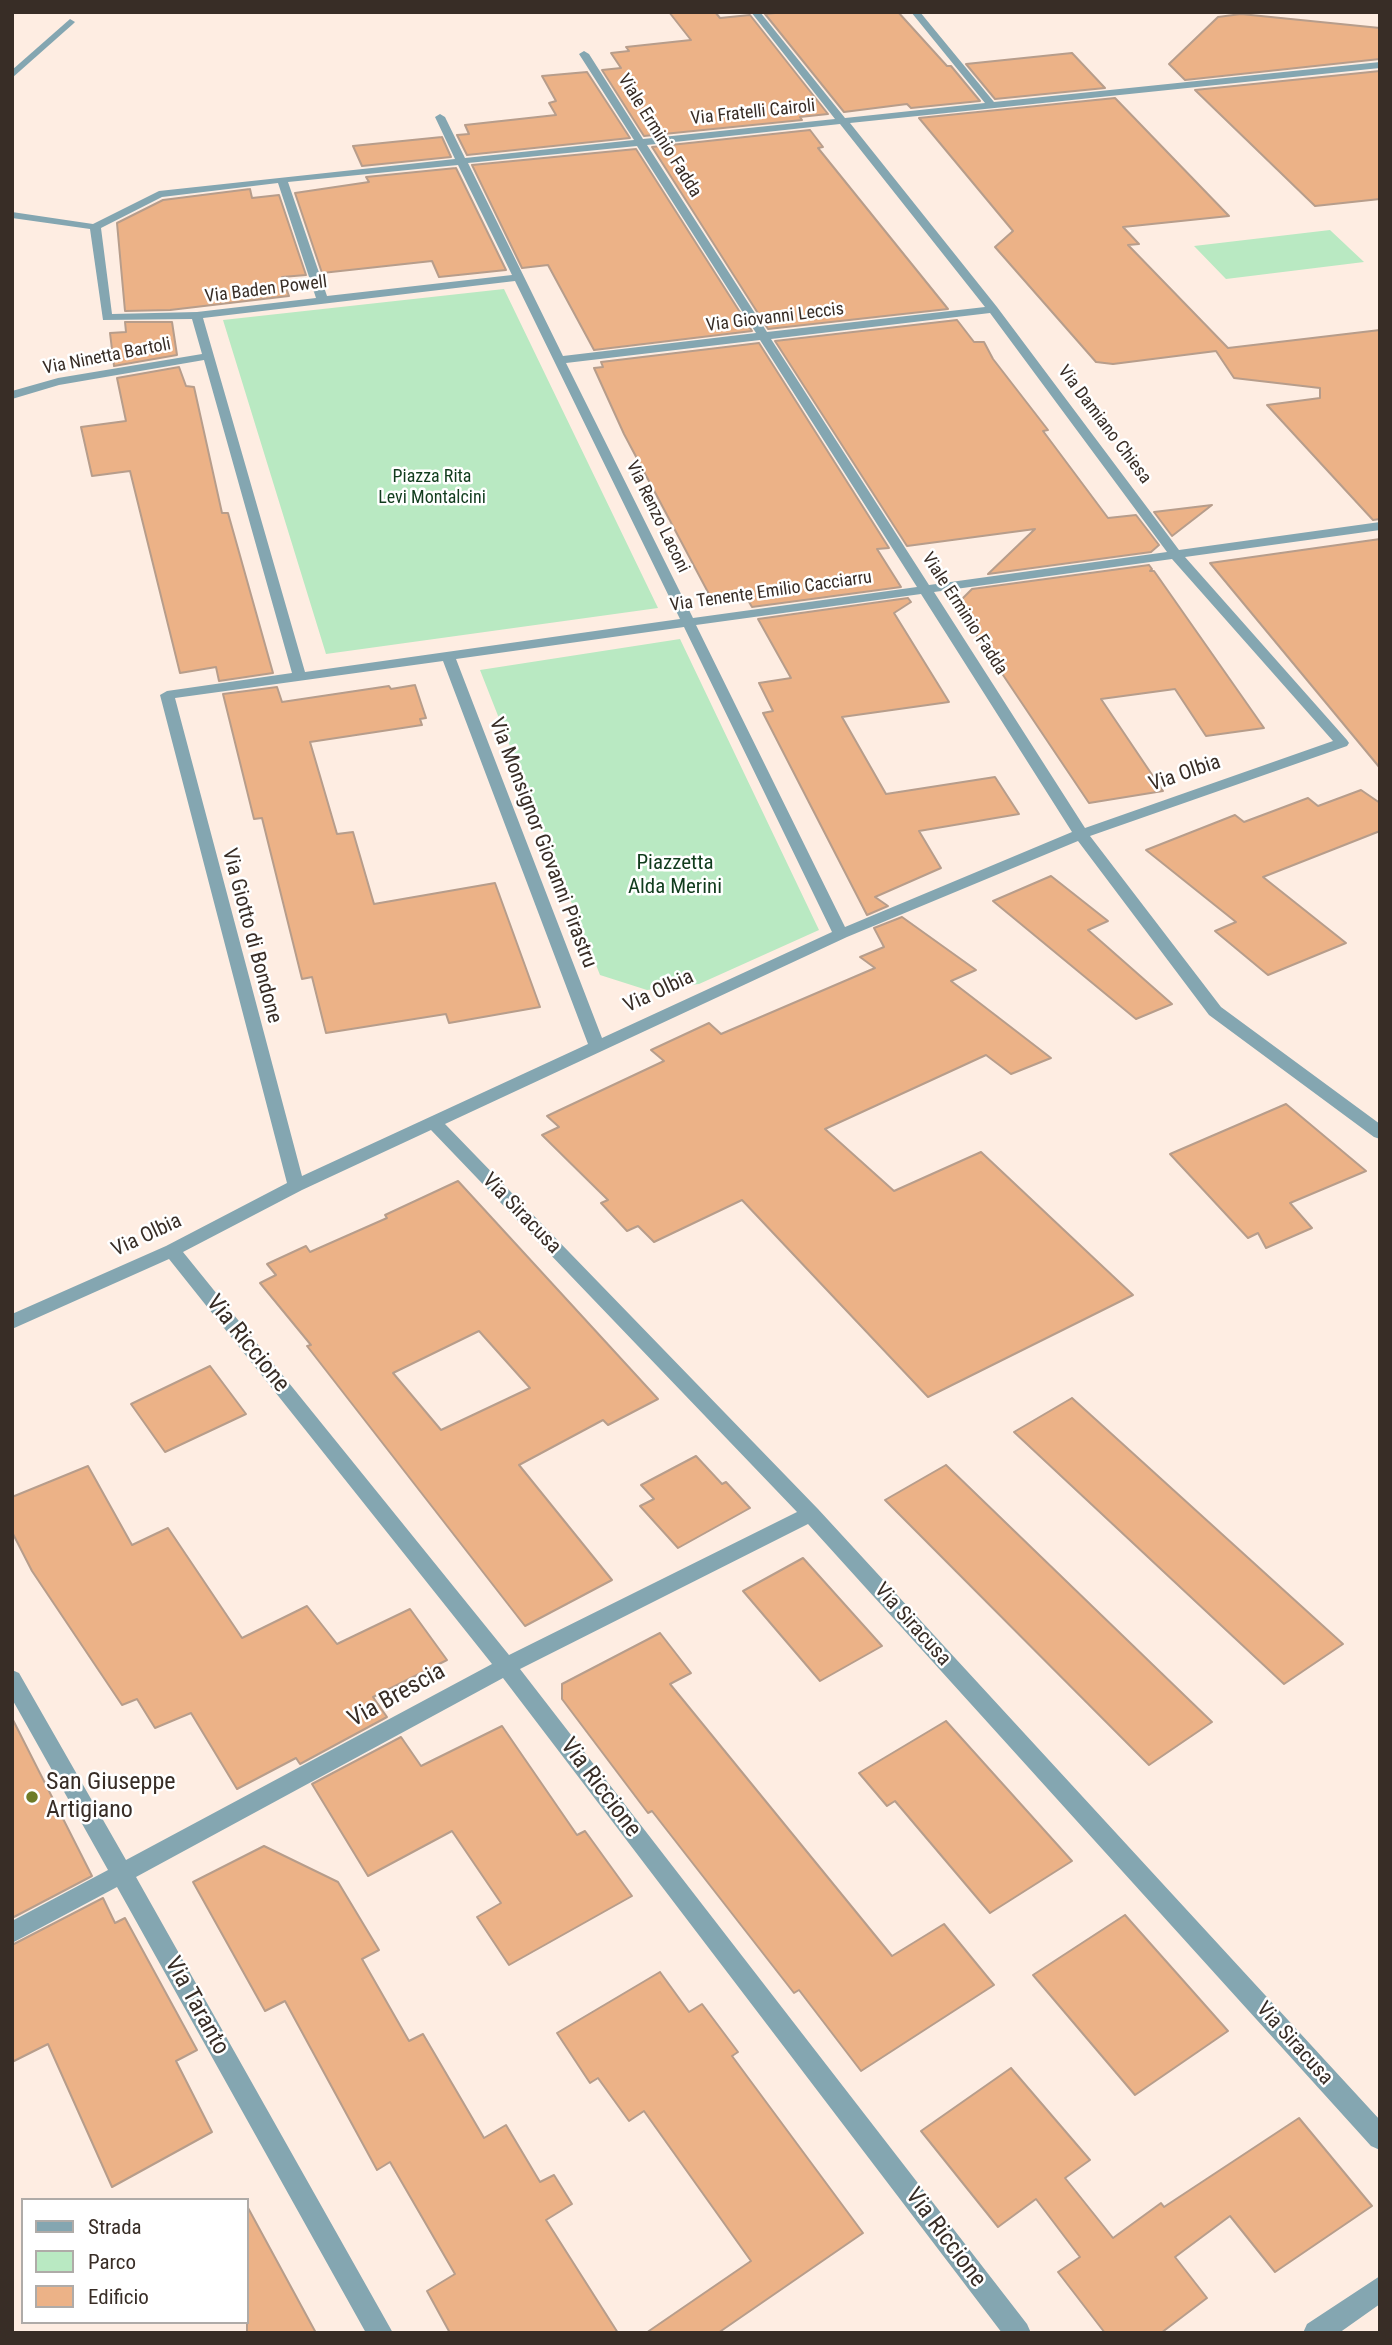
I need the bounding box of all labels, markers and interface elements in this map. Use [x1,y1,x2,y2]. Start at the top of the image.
street label: Viale Erminio Fadda [612,70,706,202]
street label: Via Fratelli Cairoli [690,96,816,130]
street label: Via Baden Powell [204,272,328,308]
street label: Via Giovanni Leccis [705,299,845,337]
street label: Via Ninetta Bartoli [41,334,173,380]
street label: Via Damiano Chiesa [1053,362,1155,488]
street label: Via Renzo Laconi [621,457,693,577]
park label: Piazza Rita Levi Montalcini [378,466,486,508]
street label: Viale Erminio Fadda [917,549,1011,679]
street label: Via Tenente Emilio Cacciarru [669,567,873,617]
street label: Via Monsignor Giovanni Pirastru [483,714,601,972]
street label: Via Olbia [1146,750,1224,798]
street label: Via Giotto di Bondone [216,846,286,1026]
park label: Piazzetta Alda Merini [628,851,722,901]
street label: Via Olbia [620,965,698,1019]
street label: Via Siracusa [476,1168,566,1260]
street label: Via Olbia [108,1209,186,1263]
street label: Via Riccione [199,1290,295,1398]
street label: Via Siracusa [868,1578,956,1672]
street label: Via Brescia [343,1658,451,1734]
street label: Via Riccione [553,1733,647,1843]
place label: San Giuseppe Artigiano [46,1769,175,1825]
marker: San Giuseppe Artigiano [24,1789,40,1805]
street label: Via Taranto [157,1952,235,2060]
street label: Via Siracusa [1250,1997,1338,2091]
street label: Via Riccione [898,2183,992,2293]
legend [21,2198,248,2324]
text: Strada [88,2215,142,2239]
text: Parco [88,2250,136,2274]
text: Edificio [88,2285,149,2309]

